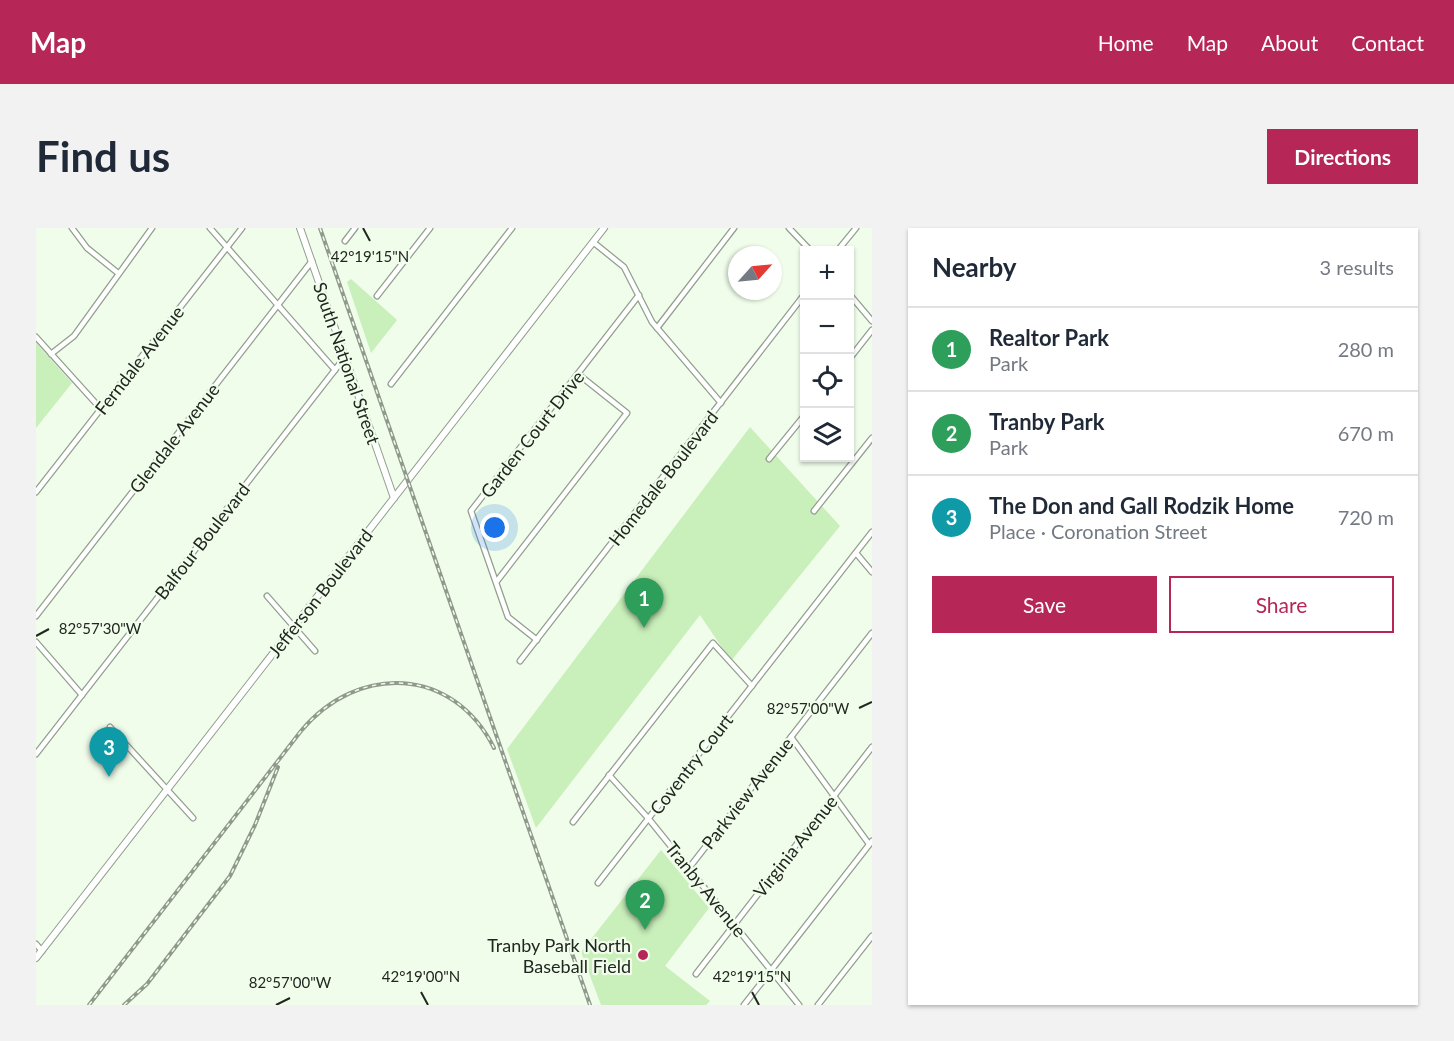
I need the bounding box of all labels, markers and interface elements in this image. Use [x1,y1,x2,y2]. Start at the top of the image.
text: Map [30,25,86,59]
text: Home [1098,30,1154,55]
text: Map [1187,30,1228,55]
text: About [1261,30,1318,55]
text: Contact [1351,30,1424,55]
button: Directions [1267,129,1418,184]
text: Find us [36,131,170,181]
north arrow [728,246,782,300]
map controls [800,246,854,462]
button: + [800,246,854,300]
text: 42°19'15"N [331,247,409,265]
text: Nearby [932,251,1017,283]
text: 3 results [1319,255,1394,279]
street label: South National Street [309,279,385,447]
button: − [800,300,854,354]
street label: Ferndale Avenue [90,301,188,419]
text: Realtor Park [989,324,1109,351]
text: 1 [946,337,957,361]
text: 280 m [1338,337,1394,361]
text: Park [989,351,1028,375]
button: locate [800,354,854,408]
street label: Garden Court Drive [476,366,588,502]
street label: Glendale Avenue [124,379,224,497]
street label: Homedale Boulevard [604,406,722,550]
button: layers [800,408,854,462]
text: Tranby Park [989,408,1105,435]
text: 2 [946,421,957,445]
text: 670 m [1338,421,1394,445]
text: Park [989,435,1028,459]
street label: Balfour Boulevard [150,479,254,603]
text: The Don and Gall Rodzik Home [989,492,1294,519]
text: 3 [946,505,957,529]
text: 720 m [1338,505,1394,529]
your location [480,513,509,542]
text: Place · Coronation Street [989,519,1207,543]
street label: Jefferson Boulevard [263,525,377,661]
button: Save [932,576,1157,633]
button: Share [1169,576,1394,633]
pin: 1 [624,578,664,628]
text: 82°57'30"W [59,619,142,637]
text: 82°57'00"W [767,699,850,717]
street label: Coventry Court [645,709,737,819]
pin: 3 [90,728,128,777]
street label: Parkview Avenue [697,733,797,853]
street label: Virginia Avenue [748,791,842,901]
street label: Tranby Avenue [661,837,751,941]
pin: 2 [626,880,664,930]
place label: Tranby Park North Baseball Field [487,934,631,977]
marker: Tranby Park North Baseball Field [636,948,650,962]
text: 42°19'00"N [382,967,460,985]
text: 42°19'15"N [713,967,791,985]
text: 82°57'00"W [249,973,332,991]

